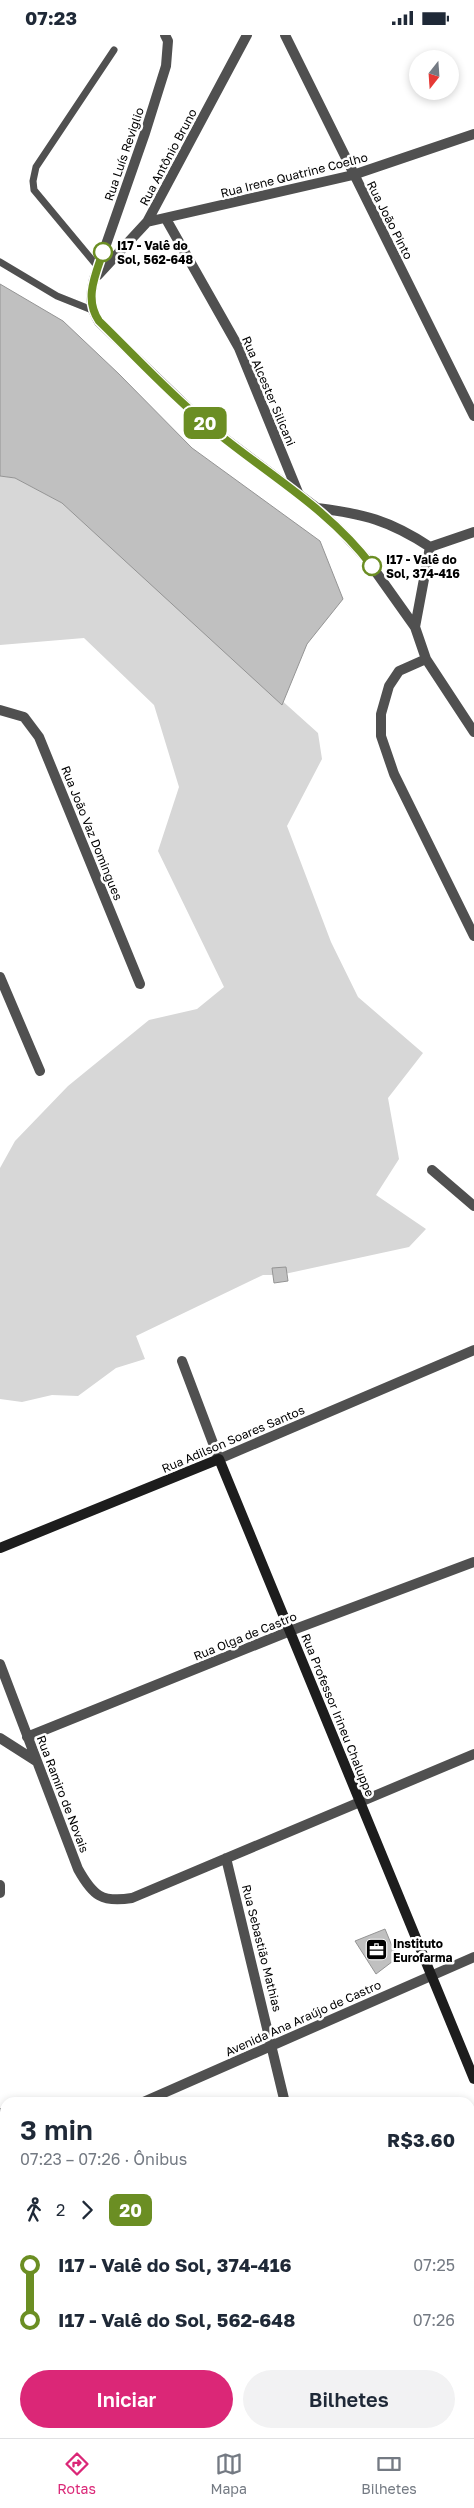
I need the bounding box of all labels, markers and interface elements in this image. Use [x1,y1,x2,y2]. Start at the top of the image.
text: 07:23 [25,6,77,29]
north arrow [409,50,459,100]
map controls [409,50,459,100]
street label: Rua Luís Reviglio [101,105,147,203]
street label: Rua Antônio Bruno [136,106,200,208]
street label: Rua Irene Quatrine Coelho [219,149,369,201]
street label: Rua João Pinto [364,178,416,262]
place label: I17 - Valê do Sol, 562-648 [117,238,194,267]
marker: I17 - Valê do Sol, 562-648 [93,242,113,262]
street label: Rua Alcester Silicani [239,334,299,448]
line badge: 20 [182,407,228,439]
text: 20 [194,412,216,434]
place label: I17 - Valê do Sol, 374-416 [386,552,460,581]
marker: I17 - Valê do Sol, 374-416 [362,556,382,576]
street label: Rua João Vaz Domingues [58,764,126,902]
street label: Rua Adilson Soares Santos [159,1402,307,1476]
street label: Rua Olga de Castro [191,1608,299,1664]
street label: Rua Professor Irineu Chaluppe [298,1631,378,1799]
street label: Rua Ramiro de Novais [34,1733,92,1855]
street label: Rua Sebastião Mathias [239,1883,285,2013]
place label: Instituto Eurofarma [393,1936,453,1965]
office icon: Instituto Eurofarma [365,1938,389,1962]
street label: Avenida Ana Araújo de Castro [223,1977,383,2059]
text: 3 min [20,2113,93,2146]
text: R$3.60 [387,2128,455,2151]
text: 07:23 – 07:26 · Ônibus [20,2149,187,2169]
icon: walk [20,2196,48,2224]
icon: forward [73,2196,101,2224]
text: 20 [119,2199,142,2221]
text: 2 [56,2200,65,2220]
text: I17 - Valê do Sol, 374-416 [58,2253,292,2276]
text: 07:25 [413,2255,455,2275]
text: I17 - Valê do Sol, 562-648 [58,2308,295,2331]
text: 07:26 [413,2310,455,2330]
button: Iniciar [20,2370,233,2428]
button: Bilhetes [243,2370,455,2428]
tab: Rotas [57,2450,96,2497]
tab: Mapa [210,2450,247,2497]
tab: Bilhetes [361,2450,417,2497]

